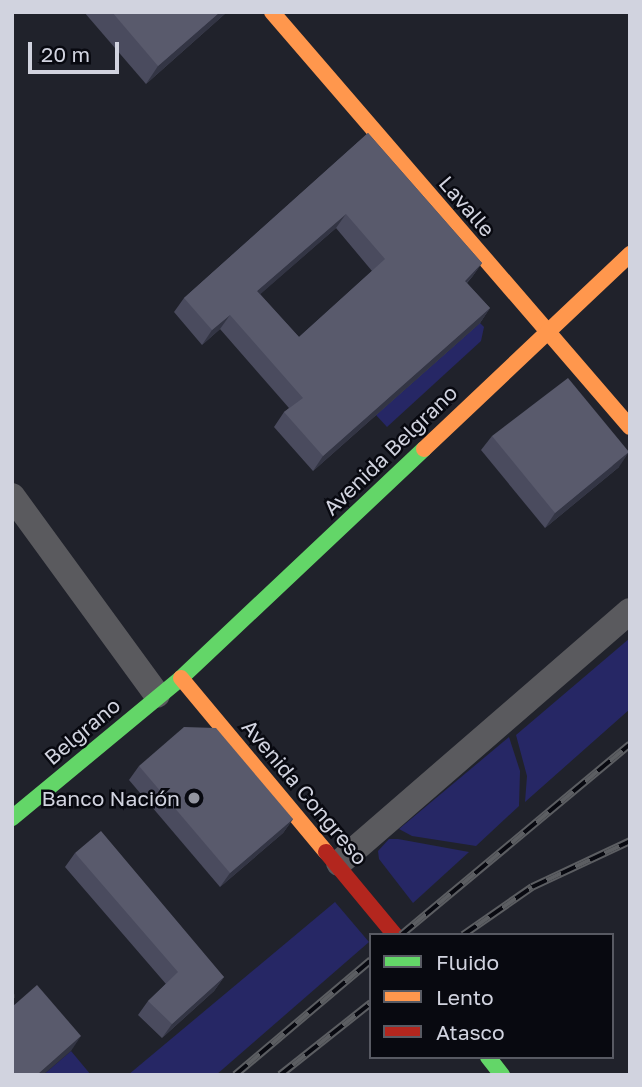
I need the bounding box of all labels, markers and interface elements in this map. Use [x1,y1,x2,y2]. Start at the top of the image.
scale bar [32,28,122,72]
text: 20 m [41,41,90,67]
street label: Lavalle [434,171,500,241]
street label: Avenida Belgrano [318,380,462,520]
street label: Belgrano [39,692,125,770]
street label: Avenida Congreso [237,714,373,870]
place label: Banco Nación [41,785,180,811]
marker: Banco Nación [186,790,202,806]
legend [369,933,614,1059]
text: Fluido [436,949,499,975]
text: Lento [436,984,494,1010]
text: Atasco [436,1019,505,1045]

